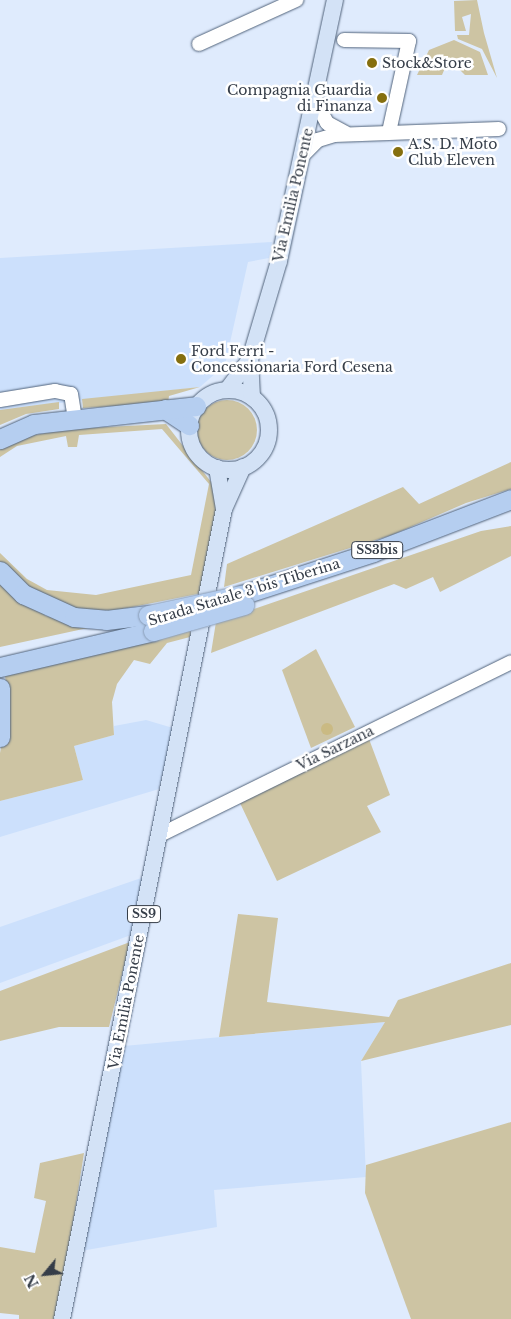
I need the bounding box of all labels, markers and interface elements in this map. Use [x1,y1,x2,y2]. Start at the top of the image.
place label: Stock&Store [382,55,472,71]
marker: Stock&Store [366,57,378,69]
place label: Compagnia Guardia di Finanza [227,82,372,114]
marker: Compagnia Guardia di Finanza [376,92,388,104]
street label: Via Emilia Ponente [269,126,317,264]
place label: A.S. D. Moto Club Eleven [408,136,498,168]
marker: A.S. D. Moto Club Eleven [392,146,404,158]
place label: Ford Ferri - Concessionaria Ford Cesena [191,343,393,376]
marker: Ford Ferri - Concessionaria Ford Cesena [175,353,187,365]
road number: SS3bis [351,540,403,560]
street label: Strada Statale 3 bis Tiberina [146,555,342,629]
street label: Via Sarzana [294,722,376,774]
road number: SS9 [126,904,162,924]
street label: Via Emilia Ponente [105,933,147,1071]
north arrow [20,1249,70,1299]
text: N [21,1271,43,1291]

